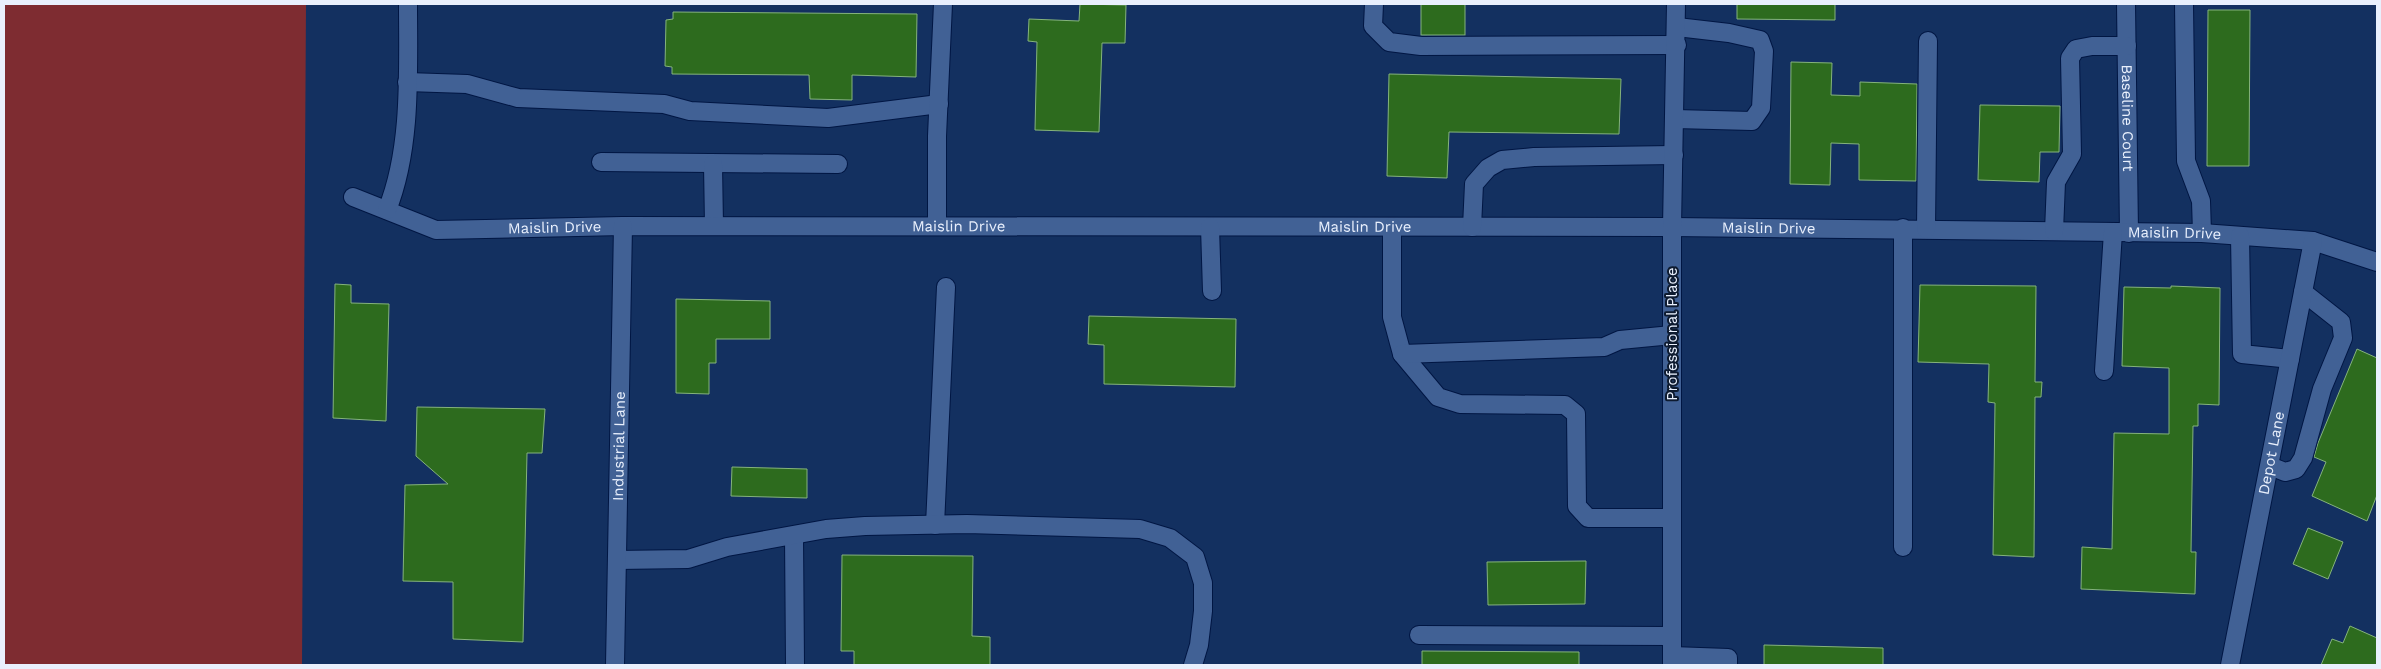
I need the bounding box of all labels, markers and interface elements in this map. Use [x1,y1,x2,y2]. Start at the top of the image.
street label: Baseline Court [2118,64,2137,172]
street label: Maislin Drive [508,217,602,237]
street label: Maislin Drive [912,217,1005,235]
street label: Maislin Drive [1318,218,1411,236]
street label: Maislin Drive [1722,219,1815,238]
street label: Maislin Drive [2128,223,2222,243]
street label: Professional Place [1663,267,1681,401]
street label: Industrial Lane [609,391,629,501]
street label: Depot Lane [2255,410,2288,496]

